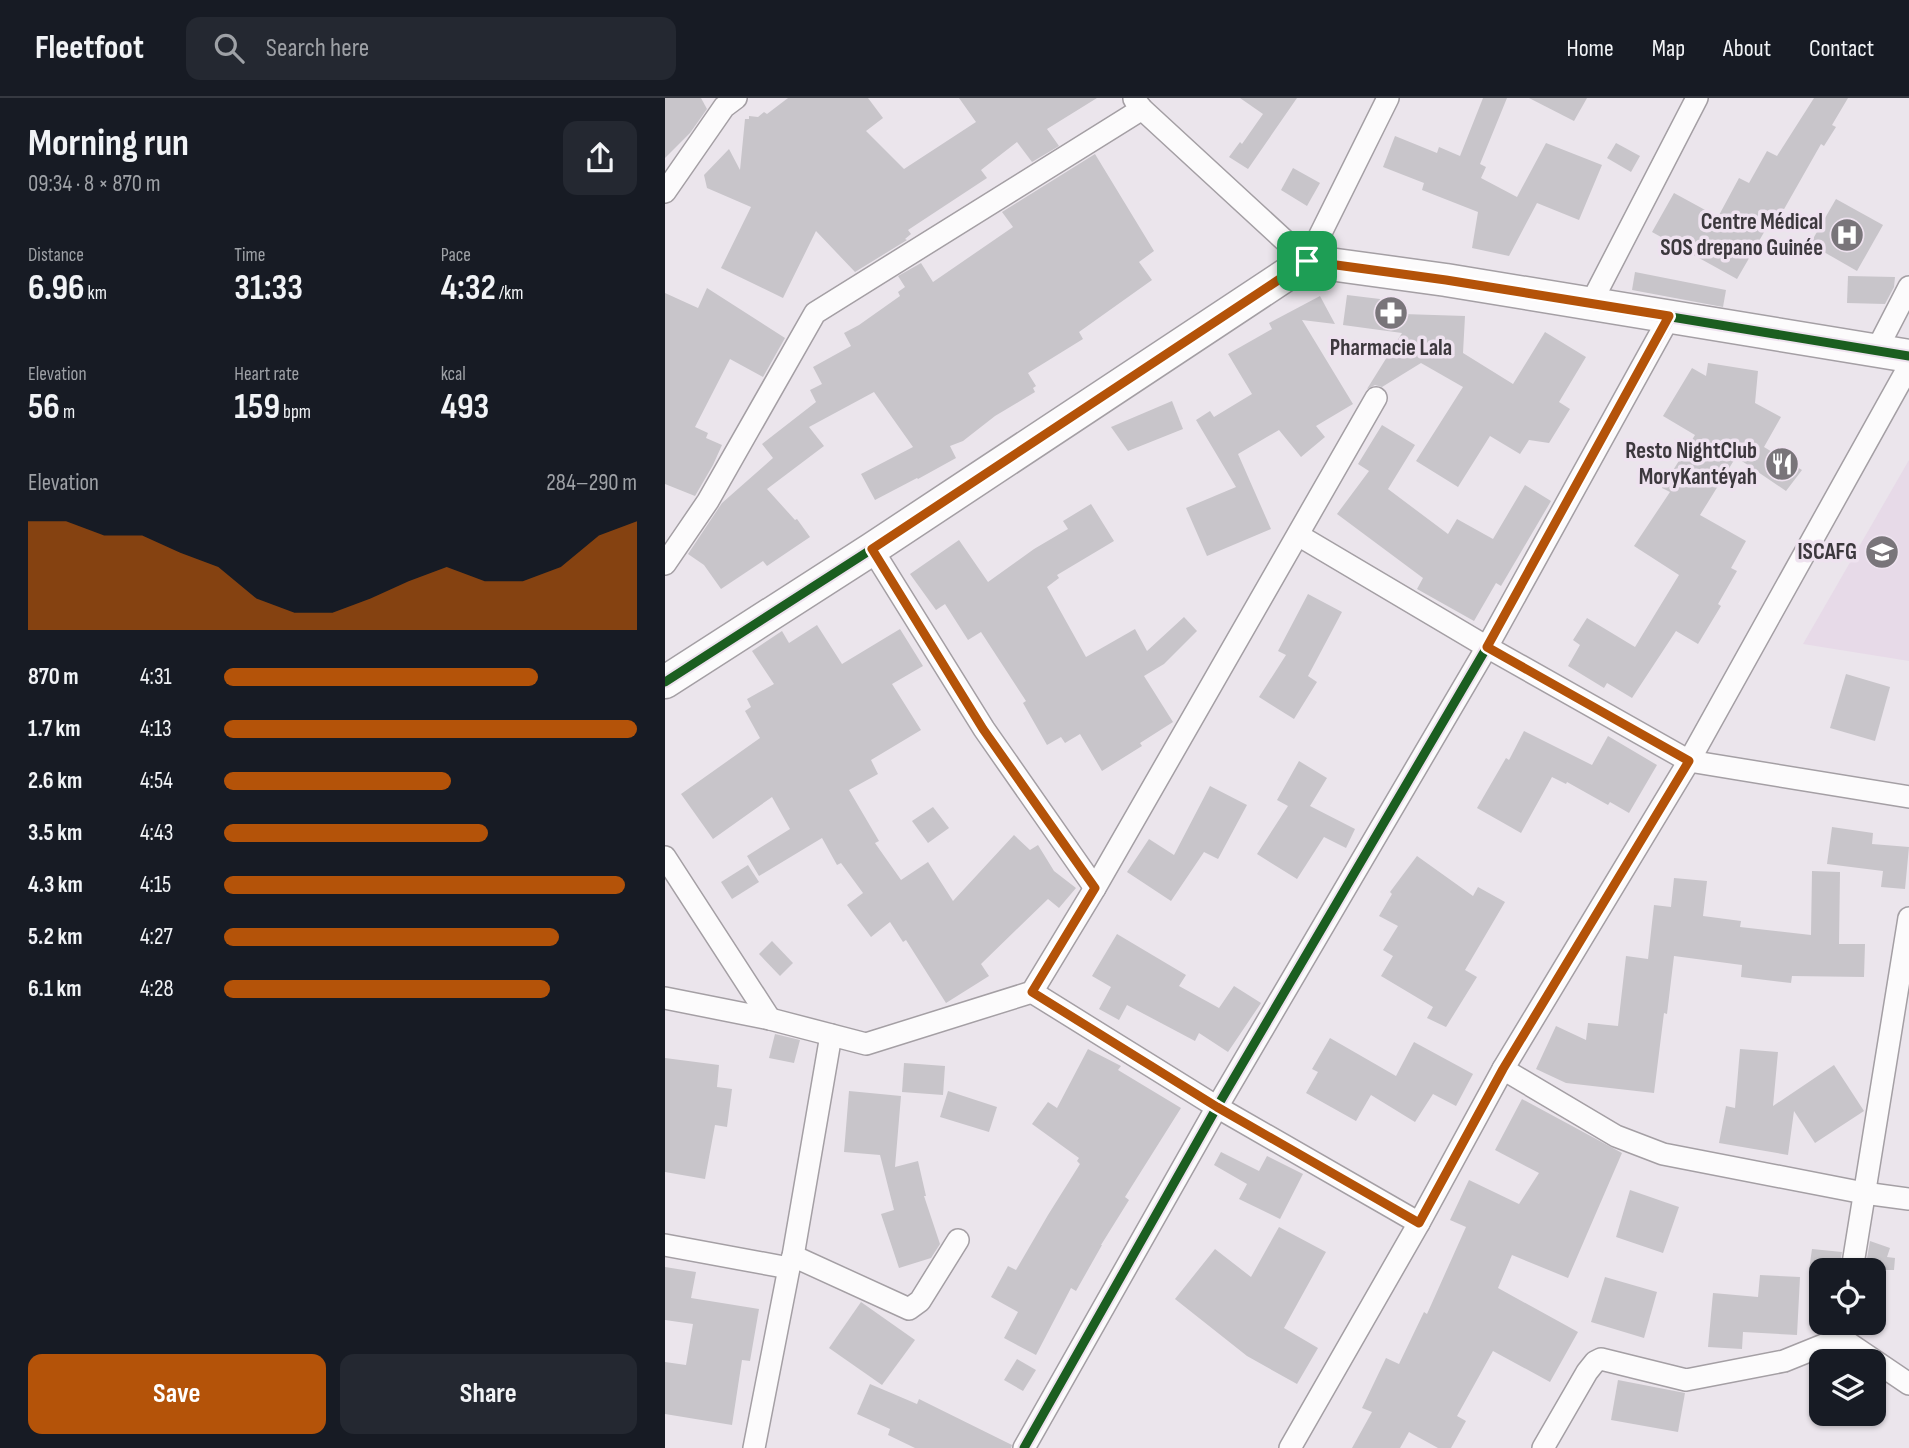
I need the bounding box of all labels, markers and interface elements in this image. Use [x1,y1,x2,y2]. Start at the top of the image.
search box [186,17,676,80]
text: Fleetfoot [35,28,144,68]
icon: search [210,29,248,67]
text: Search here [266,33,369,64]
text: Home [1566,34,1614,63]
text: Map [1652,34,1685,63]
text: About [1723,34,1771,63]
text: Contact [1809,34,1874,63]
text: Morning run [28,121,189,166]
button: share [563,121,637,195]
text: 09:34 · 8 × 870 m [28,170,160,198]
place label: Centre Médical SOS drepano Guinée [1660,208,1823,262]
hospital icon: Centre Médical SOS drepano Guinée [1828,216,1866,254]
pin [1277,231,1337,291]
icon: arrive [1288,242,1326,280]
text: Distance [28,244,84,267]
text: Time [234,244,265,267]
text: Pace [441,244,471,267]
text: 6.96 [28,267,84,310]
text: 31:33 [234,267,303,310]
text: 4:32 [441,267,496,310]
text: km [84,282,107,305]
text: /km [496,282,524,305]
pharmacy icon: Pharmacie Lala [1372,294,1410,332]
place label: Pharmacie Lala [1330,334,1452,362]
text: Elevation [28,363,87,386]
text: Heart rate [234,363,299,386]
text: kcal [441,363,466,386]
text: 56 [28,386,60,429]
text: 159 [234,386,280,429]
text: 493 [441,386,489,429]
text: m [60,401,75,424]
text: bpm [280,401,311,424]
place label: Resto NightClub MoryKantéyah [1625,437,1757,491]
restaurant icon: Resto NightClub MoryKantéyah [1763,445,1801,483]
text: Elevation [28,469,99,497]
text: 284–290 m [546,469,637,497]
school or university icon: ISCAFG [1863,533,1901,571]
place label: ISCAFG [1798,538,1857,566]
text: 870 m [28,663,79,691]
text: 4:31 [140,663,172,691]
text: 1.7 km [28,715,81,743]
text: 4:13 [140,715,172,743]
text: 2.6 km [28,767,82,795]
text: 4:54 [140,767,173,795]
text: 3.5 km [28,819,82,847]
text: 4:43 [140,819,173,847]
text: 4.3 km [28,871,83,899]
text: 4:15 [140,871,171,899]
text: 5.2 km [28,923,82,951]
text: 4:27 [140,923,173,951]
text: 6.1 km [28,975,81,1003]
text: 4:28 [140,975,174,1003]
map controls [1809,1258,1886,1426]
button: locate [1809,1258,1886,1335]
button: layers [1809,1349,1886,1426]
button: Save [28,1354,326,1434]
button: Share [340,1354,637,1434]

